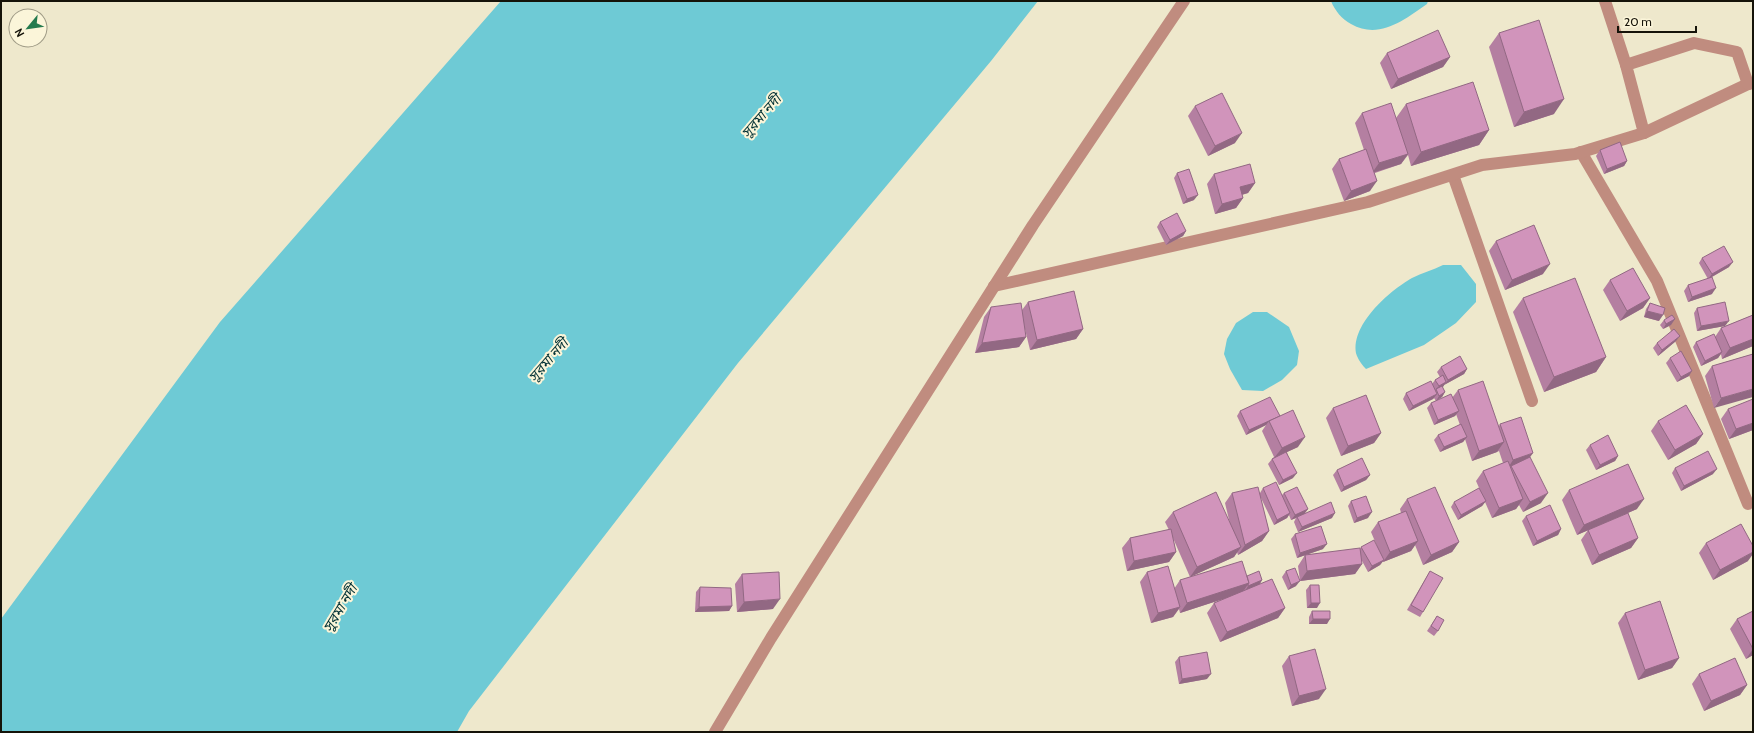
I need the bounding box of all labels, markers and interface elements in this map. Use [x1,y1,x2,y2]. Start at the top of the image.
north arrow [8,8,48,48]
scale bar [1618,8,1696,34]
text: 20 m [1624,14,1652,29]
text: N [11,26,27,40]
water label: সুরমা নদী [737,88,787,142]
water label: সুরমা নদী [524,332,574,386]
water label: সুরমা নদী [319,578,363,635]

